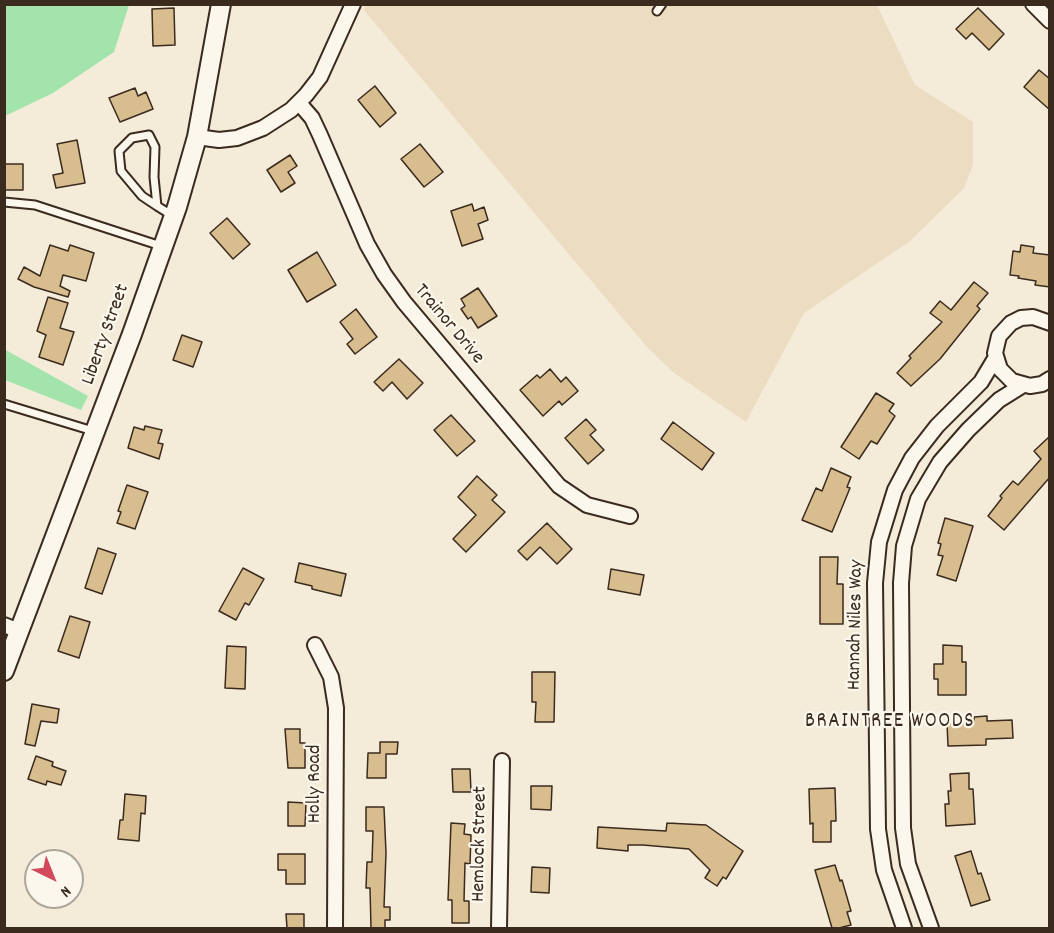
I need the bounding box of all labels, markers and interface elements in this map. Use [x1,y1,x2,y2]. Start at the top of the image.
street label: Trainor Drive [408,280,488,370]
street label: Liberty Street [78,281,136,389]
street label: Hannah Niles Way [844,560,870,690]
district label: BRAINTREE WOODS [805,710,975,736]
street label: Holly Road [304,745,328,823]
street label: Hemlock Street [468,786,494,902]
north arrow [24,849,84,909]
text: N [55,880,76,902]

